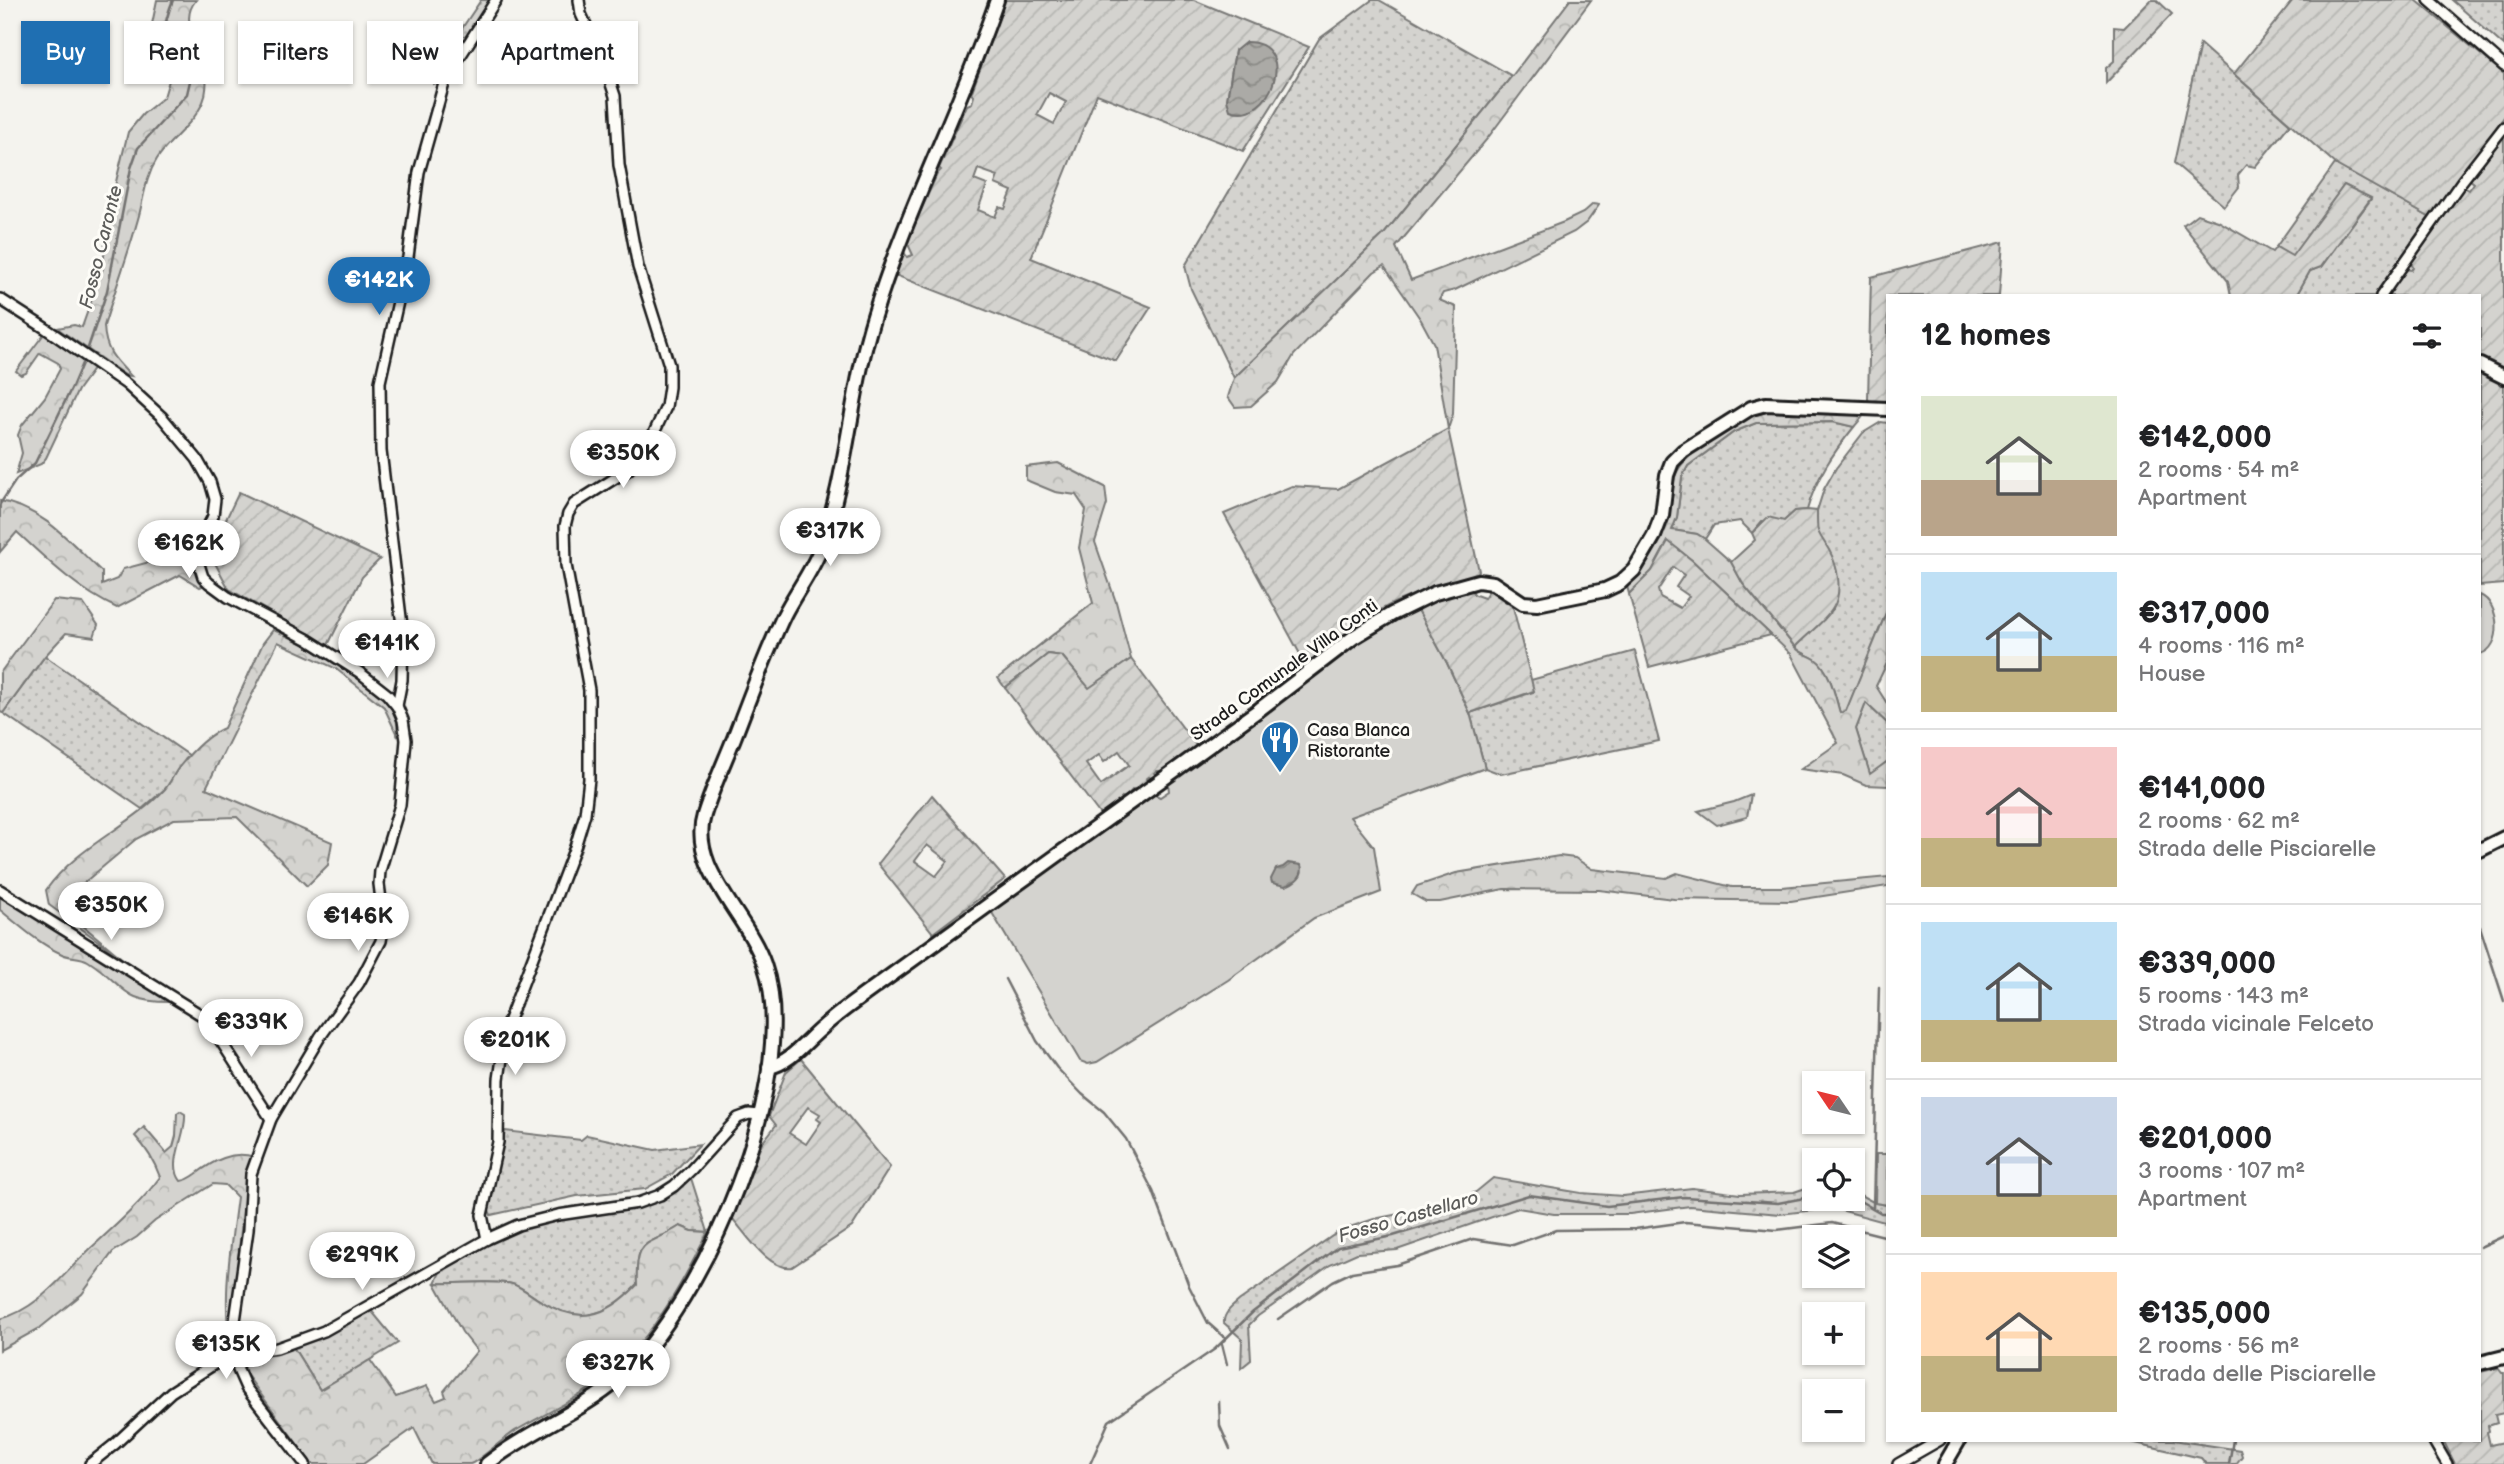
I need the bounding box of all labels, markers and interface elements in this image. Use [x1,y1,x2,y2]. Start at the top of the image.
chip: Buy [21,21,110,84]
chip: Rent [124,21,224,84]
chip: Filters [238,21,353,84]
chip: New [367,21,463,84]
chip: Apartment [477,21,638,84]
water label: Fosso Caronte [75,183,128,312]
pin: €142K [330,258,428,317]
text: €142K [344,266,414,294]
icon: filters [2408,317,2446,355]
text: 12 homes [1921,318,2051,354]
text: €142,000 [2138,420,2272,456]
icon: home [1977,424,2061,508]
pin: €350K [574,430,672,490]
text: €350K [586,439,660,467]
text: 2 rooms · 54 m² [2138,456,2300,484]
text: Apartment [2138,484,2247,512]
pin: €317K [781,508,879,568]
text: €317K [796,517,864,545]
pin: €162K [140,520,238,580]
text: €162K [154,529,224,557]
street label: Strada Comunale Villa Conti [1187,595,1382,745]
text: €317,000 [2138,596,2270,632]
icon: home [1977,600,2061,684]
pin: €141K [338,620,436,680]
text: €141K [354,629,420,657]
text: 4 rooms · 116 m² [2138,632,2305,660]
text: House [2138,660,2205,688]
restaurant icon: Casa Blanca Ristorante [1259,719,1301,774]
place label: Casa Blanca Ristorante [1307,720,1410,762]
text: €141,000 [2138,771,2266,807]
icon: home [1977,775,2061,859]
text: 2 rooms · 62 m² [2138,807,2300,835]
text: Strada delle Pisciarelle [2138,835,2376,863]
pin: €350K [62,883,160,942]
text: €350K [74,891,148,919]
pin: €146K [309,894,407,953]
text: €146K [323,902,393,930]
text: €339,000 [2138,946,2276,982]
icon: home [1977,950,2061,1034]
text: 5 rooms · 143 m² [2138,982,2309,1010]
pin: €339K [202,1000,300,1059]
text: €339K [214,1008,288,1036]
text: Strada vicinale Felceto [2138,1010,2374,1038]
pin: €201K [466,1018,564,1077]
text: €201K [480,1026,550,1054]
north arrow [1802,1071,1866,1134]
map controls [1802,1071,1865,1442]
text: €201,000 [2138,1121,2272,1157]
icon: home [1977,1125,2061,1209]
button: locate [1802,1148,1865,1211]
text: 3 rooms · 107 m² [2138,1157,2305,1185]
text: Apartment [2138,1185,2247,1213]
water label: Fosso Castellaro [1336,1186,1481,1248]
button: layers [1802,1225,1865,1288]
pin: €299K [313,1232,411,1292]
text: €299K [325,1241,399,1269]
text: €135,000 [2138,1296,2271,1332]
icon: home [1977,1300,2061,1384]
button: + [1802,1302,1865,1365]
pin: €135K [177,1322,275,1381]
text: €135K [191,1330,261,1358]
text: 2 rooms · 56 m² [2138,1332,2300,1360]
pin: €327K [569,1340,667,1400]
text: €327K [582,1349,654,1377]
text: Strada delle Pisciarelle [2138,1360,2376,1388]
button: − [1802,1379,1865,1442]

